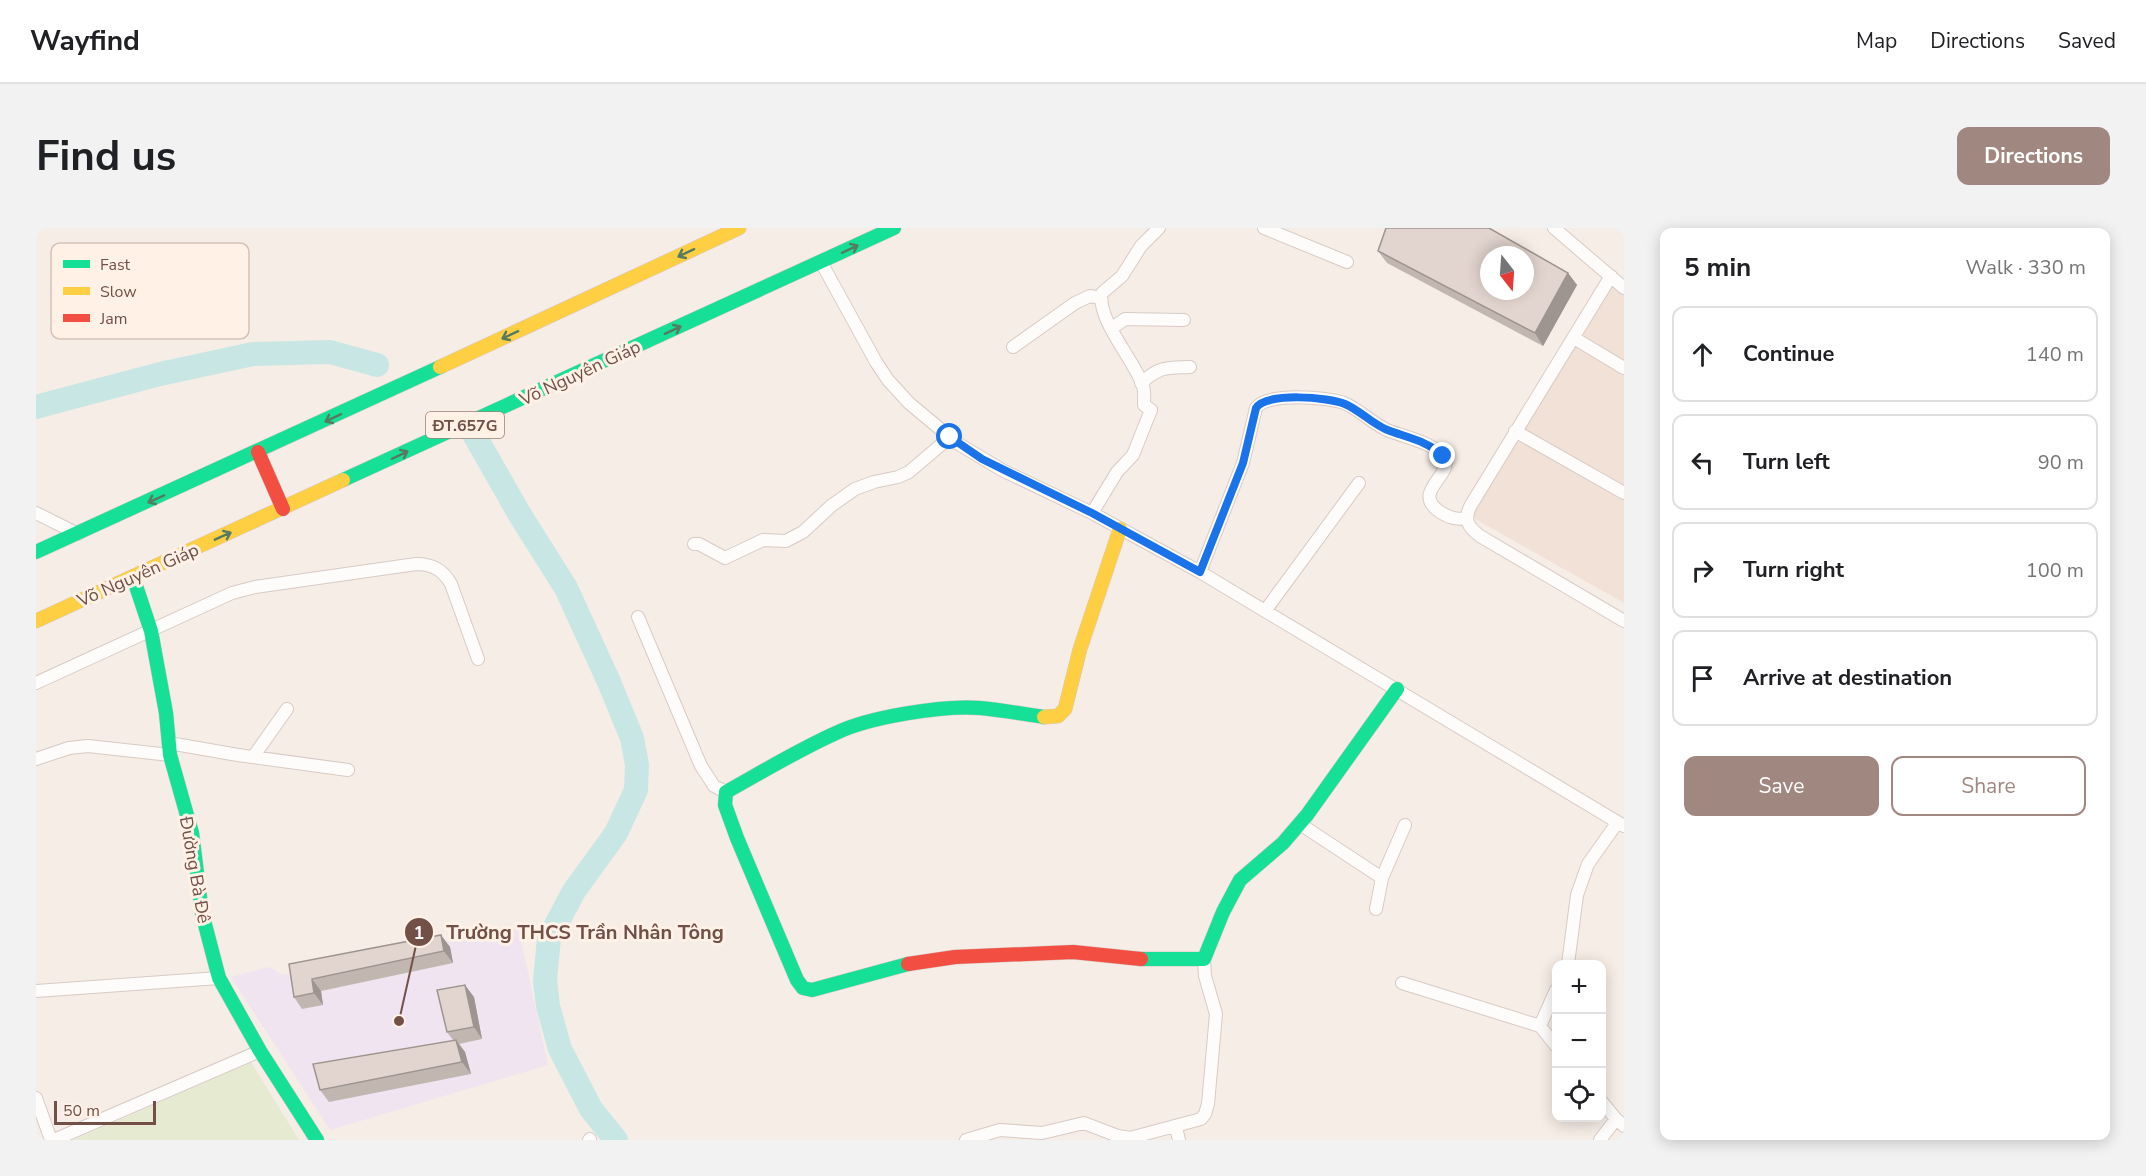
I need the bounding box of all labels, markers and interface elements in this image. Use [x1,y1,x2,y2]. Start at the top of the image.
text: Wayfind [30,22,140,60]
text: Map [1856,27,1897,55]
text: Directions [1930,27,2025,55]
text: Saved [2058,27,2116,55]
button: Directions [1957,127,2110,185]
text: Find us [36,128,176,185]
one-way arrow [841,242,859,254]
legend [51,243,249,339]
north arrow [1480,246,1534,300]
one-way arrow [678,247,696,259]
text: 5 min [1684,250,1751,285]
text: Fast [100,254,131,276]
text: Walk · 330 m [1966,254,2086,281]
text: Slow [100,281,137,303]
text: Jam [99,308,127,330]
one-way arrow [663,324,682,335]
one-way arrow [501,330,519,342]
street label: Võ Nguyên Giáp [515,334,644,412]
icon: ahead [1686,338,1719,371]
text: Continue [1743,339,1834,369]
text: 140 m [2026,341,2084,368]
one-way arrow [324,412,342,424]
road number: ĐT.657G [426,412,504,438]
route start [936,423,962,449]
route end [1429,442,1455,468]
icon: left [1686,446,1719,479]
text: Turn left [1743,447,1830,477]
one-way arrow [391,449,409,461]
text: 90 m [2038,449,2084,476]
one-way arrow [147,493,165,505]
one-way arrow [214,530,232,541]
street label: Võ Nguyên Giáp [72,537,203,613]
icon: right [1686,554,1719,587]
text: Turn right [1743,555,1844,585]
text: 100 m [2026,557,2084,584]
icon: arrive [1686,662,1719,695]
text: Arrive at destination [1743,663,1952,693]
button: Save [1684,756,1879,816]
button: Share [1891,756,2086,816]
street label: Đường Bà Đê [174,814,216,925]
callout: Trường THCS Trần Nhân Tông [404,913,736,951]
text: Trường THCS Trần Nhân Tông [446,919,724,946]
text: 1 [414,921,424,945]
map controls [1552,960,1606,1122]
button: + [1552,960,1606,1014]
button: − [1552,1014,1606,1068]
button: locate [1552,1068,1606,1122]
scale bar [54,1098,156,1126]
text: 50 m [63,1100,100,1122]

